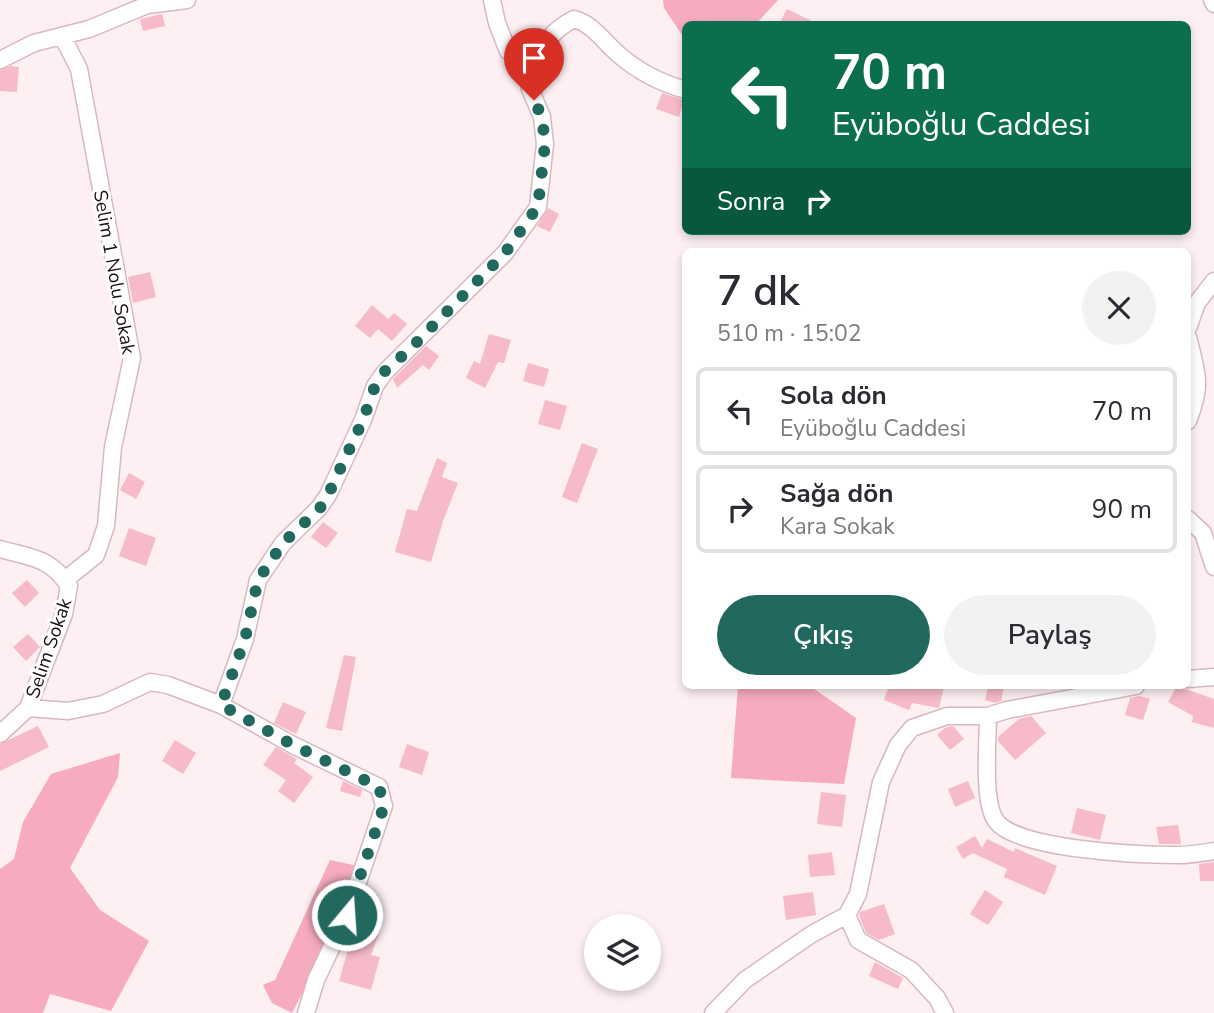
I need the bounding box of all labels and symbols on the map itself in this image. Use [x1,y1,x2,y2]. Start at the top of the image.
pin [504,28,564,100]
street label: Selim 1 Nolu Sokak [87,188,141,357]
street label: Selim Sokak [20,594,78,702]
position arrow [310,878,384,952]

